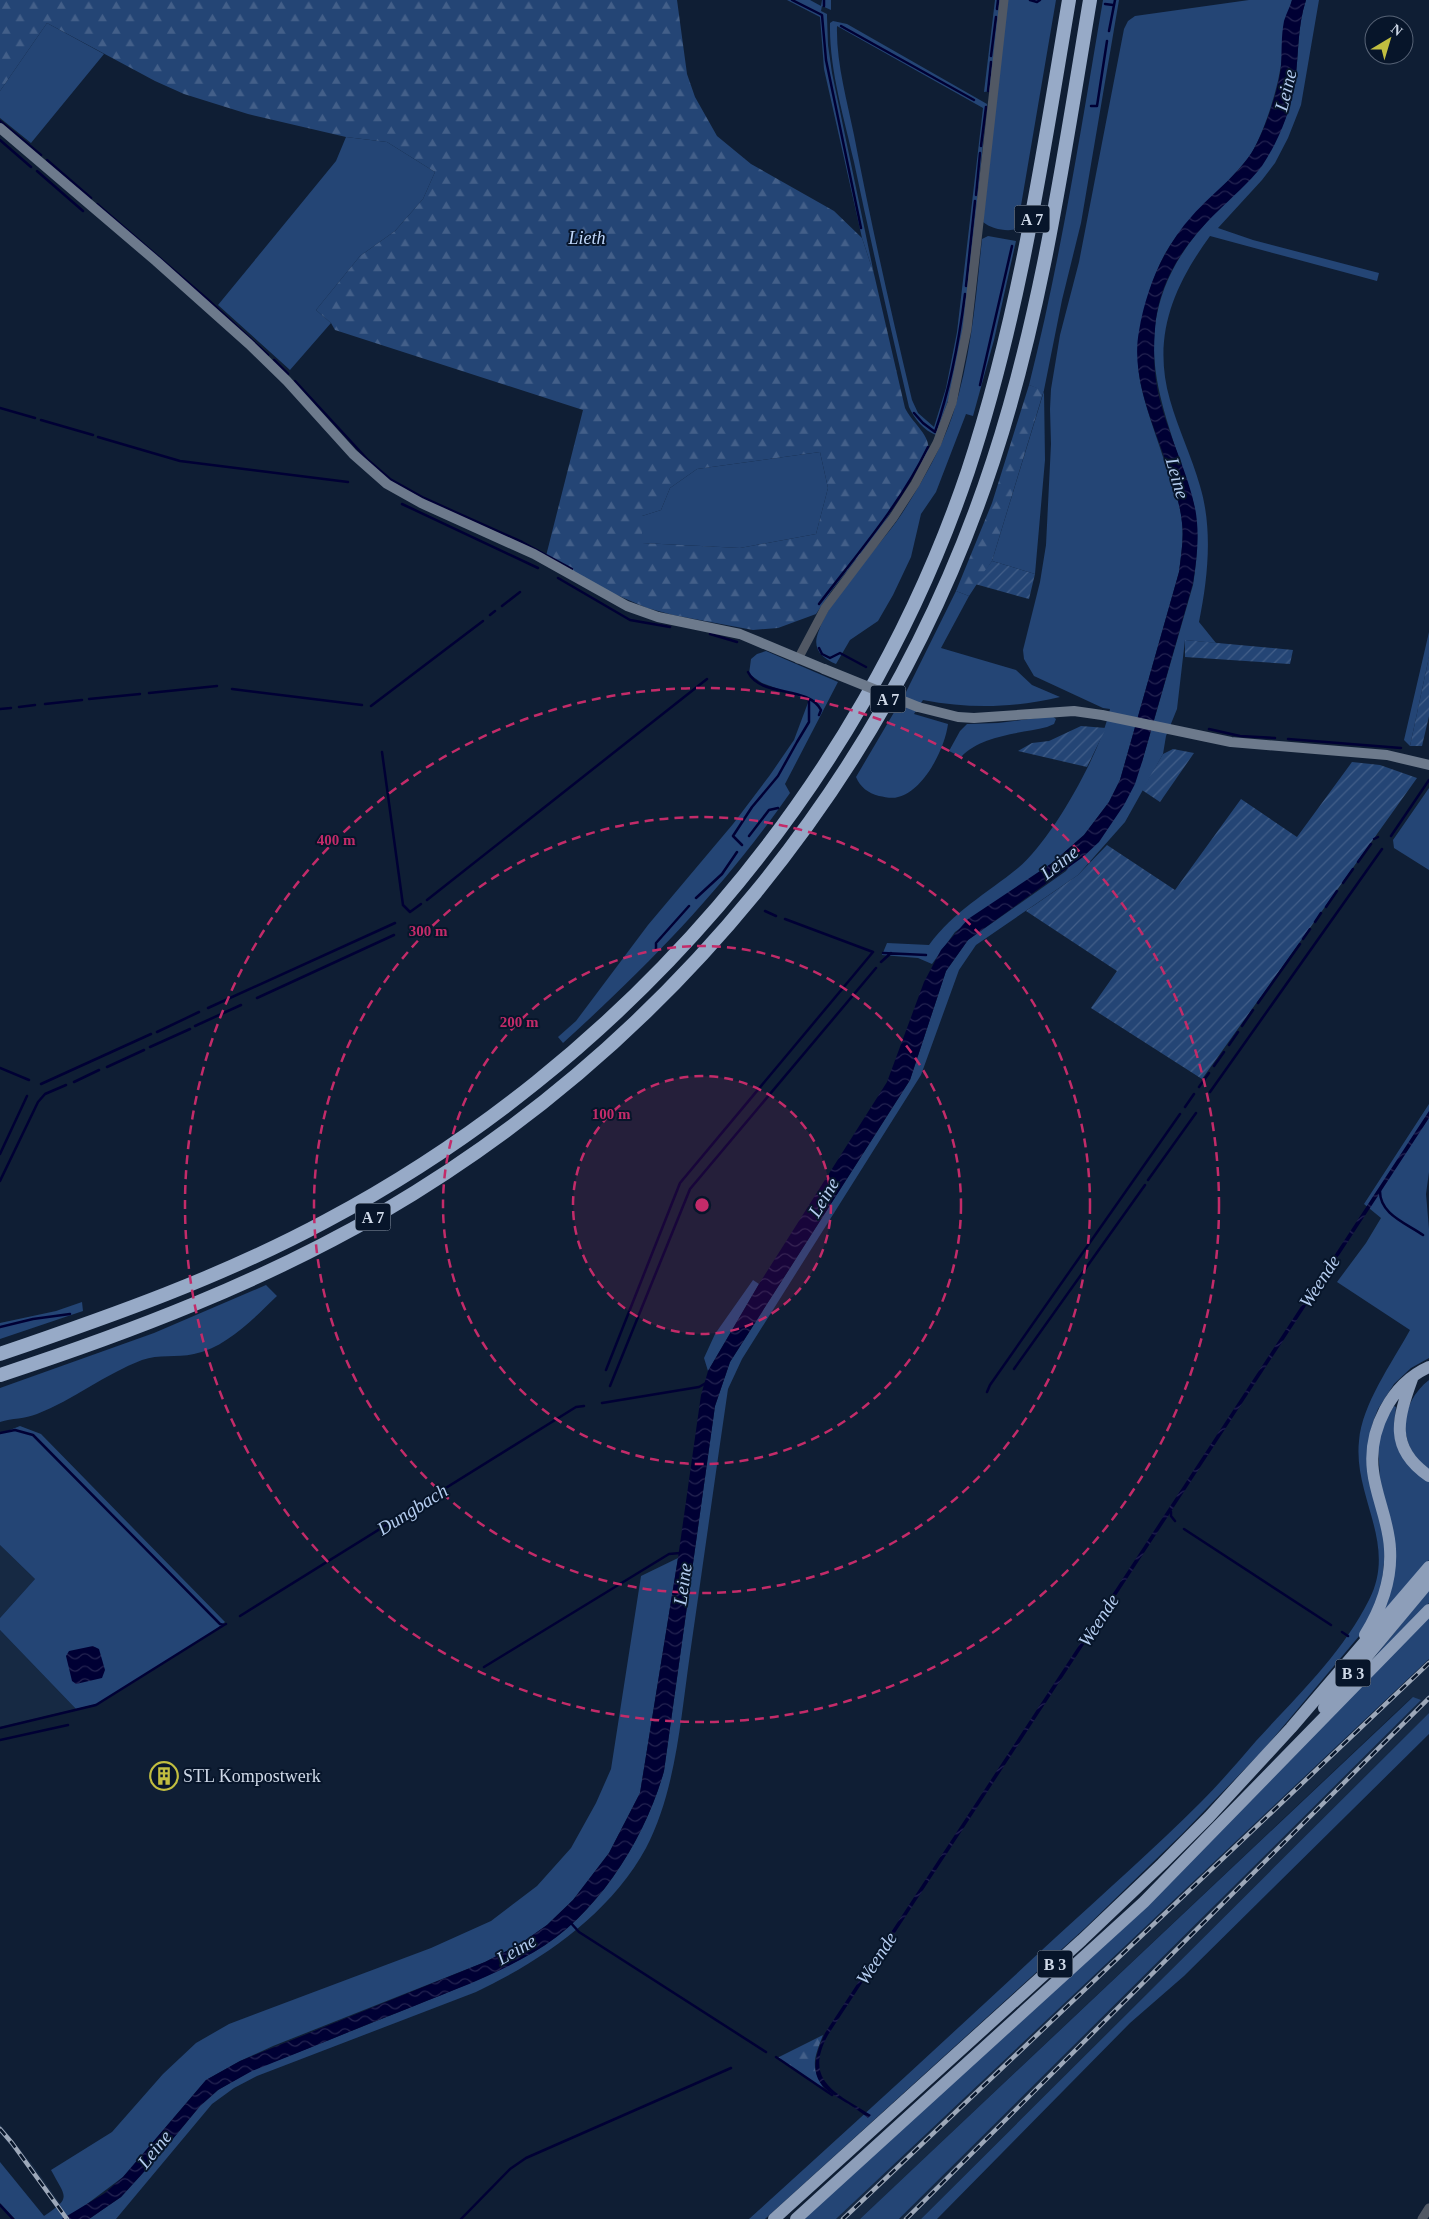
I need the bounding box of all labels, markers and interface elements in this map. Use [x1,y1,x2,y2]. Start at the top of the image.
north arrow [1364,15,1414,65]
text: N [1388,21,1405,39]
water label: Leine [1270,67,1301,114]
road number: A 7 [1014,205,1050,232]
park label: Lieth [567,228,606,248]
water label: Leine [1161,454,1193,501]
road number: A 7 [870,686,906,712]
text: 400 m [317,832,356,848]
water label: Leine [1035,841,1082,884]
text: 300 m [409,923,448,939]
text: 200 m [500,1014,539,1030]
text: 100 m [592,1106,631,1122]
water label: Leine [803,1174,843,1222]
centre of rings [693,1196,711,1214]
road number: A 7 [356,1204,390,1230]
water label: Weende [1295,1251,1344,1311]
water label: Dungbach [372,1480,451,1540]
water label: Leine [669,1562,696,1607]
water label: Weende [1074,1590,1123,1650]
road number: B 3 [1336,1660,1370,1686]
building icon: STL Kompostwerk [149,1761,179,1791]
place label: STL Kompostwerk [183,1766,321,1786]
water label: Weende [852,1928,901,1988]
water label: Leine [492,1930,540,1970]
road number: B 3 [1038,1950,1072,1978]
water label: Leine [132,2126,176,2173]

